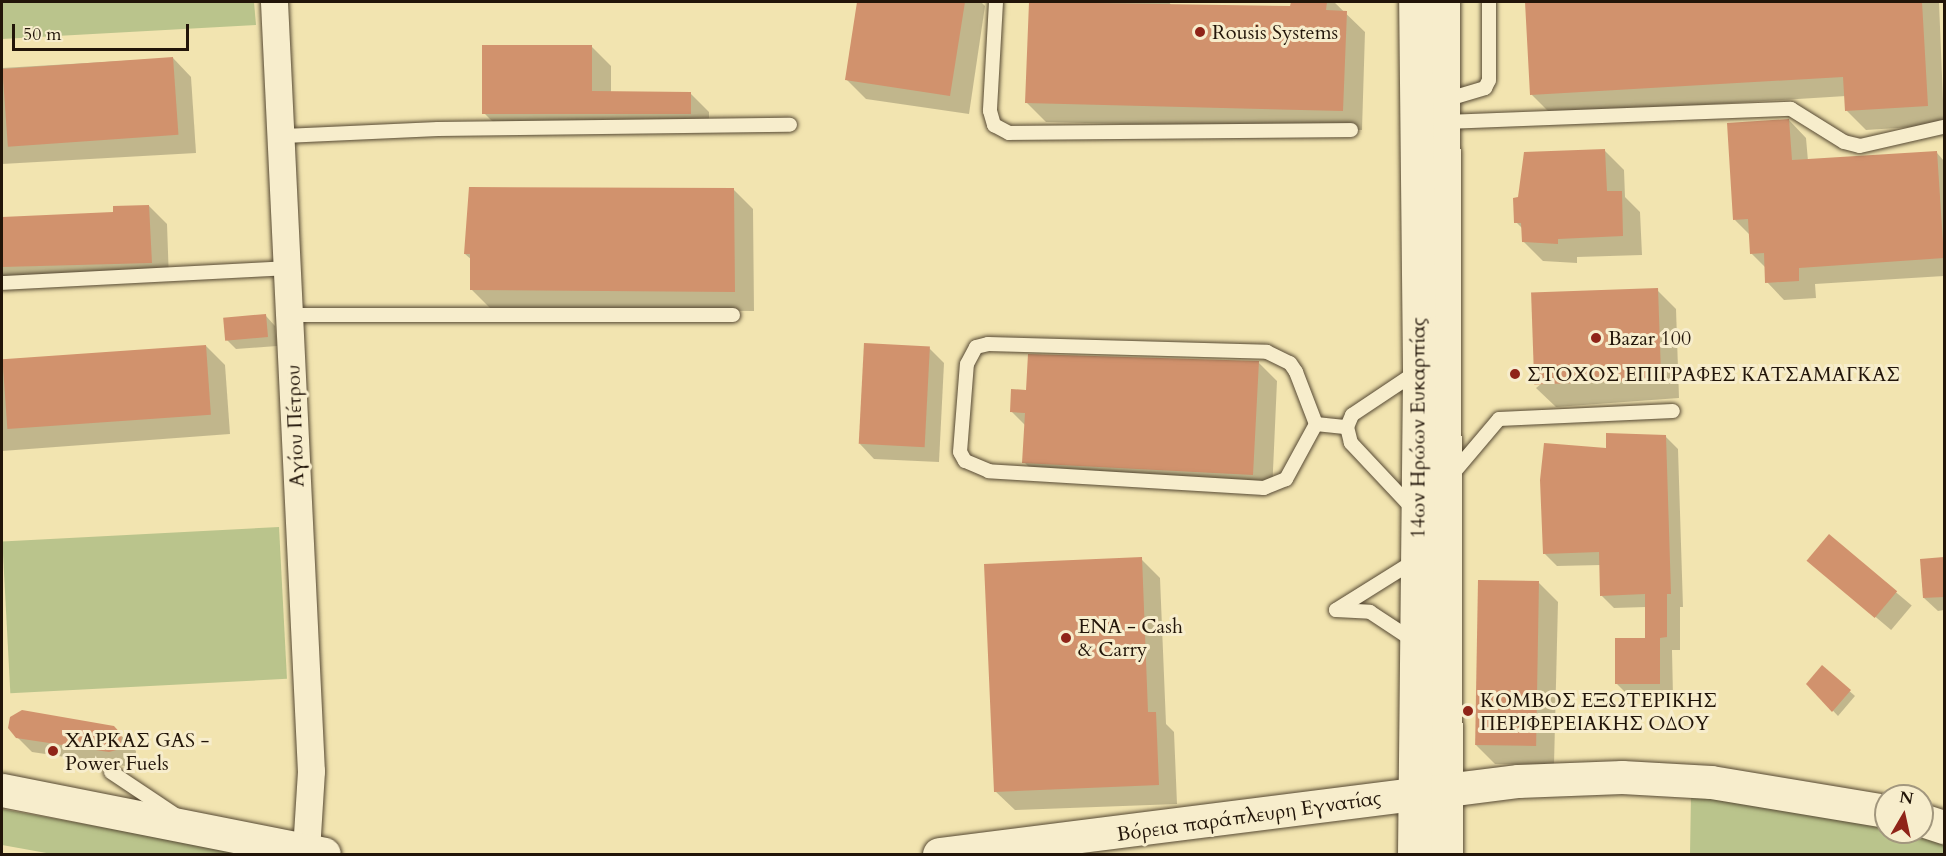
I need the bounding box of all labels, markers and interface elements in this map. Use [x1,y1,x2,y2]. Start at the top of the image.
scale bar [15,12,192,50]
place label: Rousis Systems [1212,20,1338,44]
text: 50 m [23,22,62,47]
marker: Rousis Systems [1193,25,1207,39]
street label: 14ων Ηρώων Ευκαρπίας [1406,317,1430,539]
place label: Bazar 100 [1608,326,1691,350]
marker: Bazar 100 [1589,331,1603,345]
place label: ΣΤΟΧΟΣ ΕΠΙΓΡΑΦΕΣ ΚΑΤΣΑΜΑΓΚΑΣ [1527,362,1900,386]
street label: Αγίου Πέτρου [281,364,309,488]
marker: ΣΤΟΧΟΣ ΕΠΙΓΡΑΦΕΣ ΚΑΤΣΑΜΑΓΚΑΣ [1508,367,1522,381]
place label: ENA - Cash & Carry [1078,614,1183,661]
marker: ENA - Cash & Carry [1059,631,1073,645]
place label: ΚΟΜΒΟΣ ΕΞΩΤΕΡΙΚΗΣ ΠΕΡΙΦΕΡΕΙΑΚΗΣ ΟΔΟΥ [1480,688,1717,735]
marker: ΚΟΜΒΟΣ ΕΞΩΤΕΡΙΚΗΣ ΠΕΡΙΦΕΡΕΙΑΚΗΣ ΟΔΟΥ [1461,704,1475,718]
place label: ΧΑΡΚΑΣ GAS - Power Fuels [65,728,209,775]
marker: ΧΑΡΚΑΣ GAS - Power Fuels [46,744,60,758]
north arrow [1874,784,1934,844]
street label: Βόρεια παράπλευρη Εγνατίας [1115,786,1383,846]
text: N [1898,786,1915,810]

